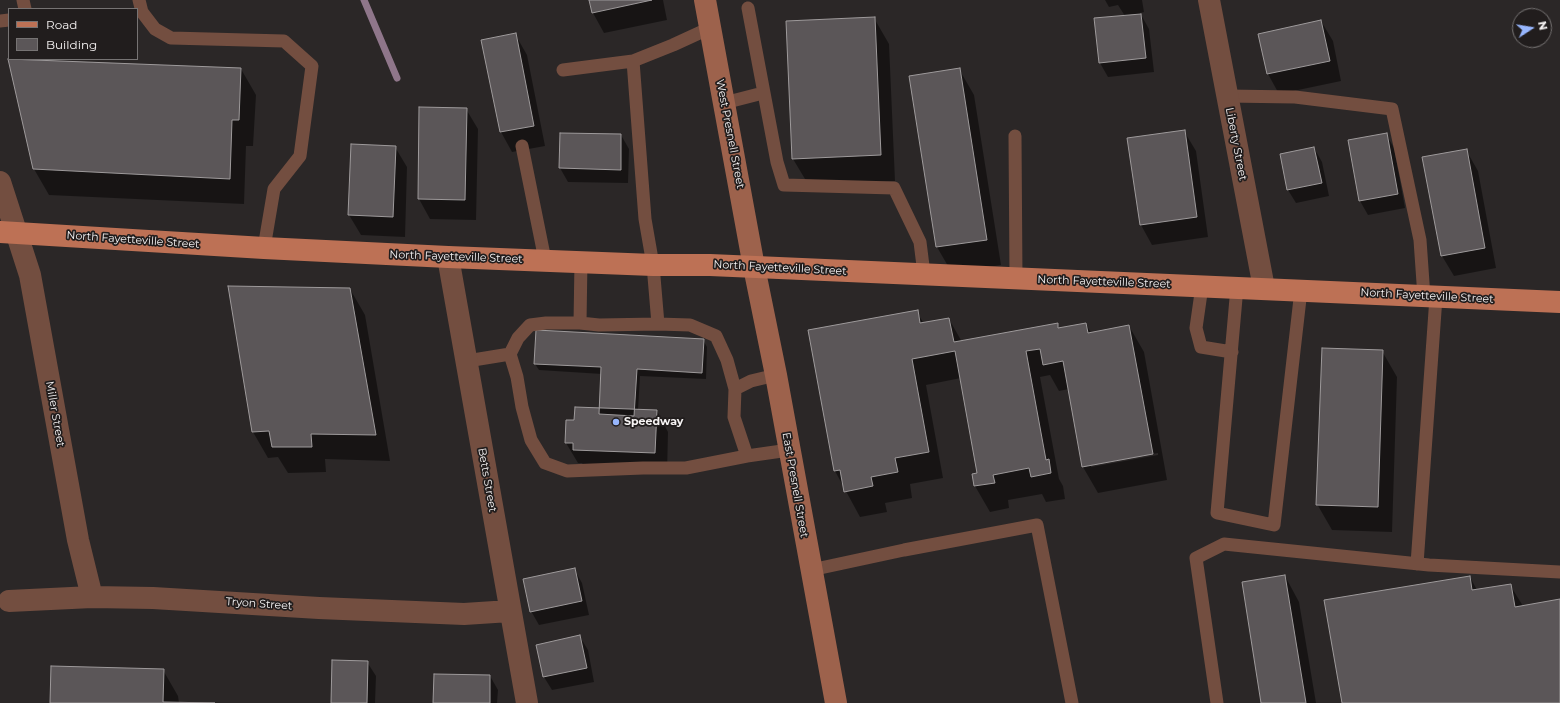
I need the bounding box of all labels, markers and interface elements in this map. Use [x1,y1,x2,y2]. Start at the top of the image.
legend [8,8,138,60]
north arrow [1512,8,1552,48]
text: Road [46,17,77,32]
text: N [1535,20,1551,32]
text: Building [46,37,97,52]
street label: West Presnell Street [713,78,747,190]
street label: Liberty Street [1222,106,1250,182]
street label: North Fayetteville Street [66,229,200,251]
street label: North Fayetteville Street [389,248,523,266]
street label: North Fayetteville Street [713,258,847,278]
street label: North Fayetteville Street [1037,273,1171,291]
street label: North Fayetteville Street [1360,286,1494,306]
street label: Miller Street [43,380,67,448]
place label: Speedway [624,415,683,429]
marker: Speedway [611,417,621,427]
street label: East Presnell Street [779,431,811,539]
street label: Betts Street [475,447,499,513]
street label: Tryon Street [225,595,293,613]

